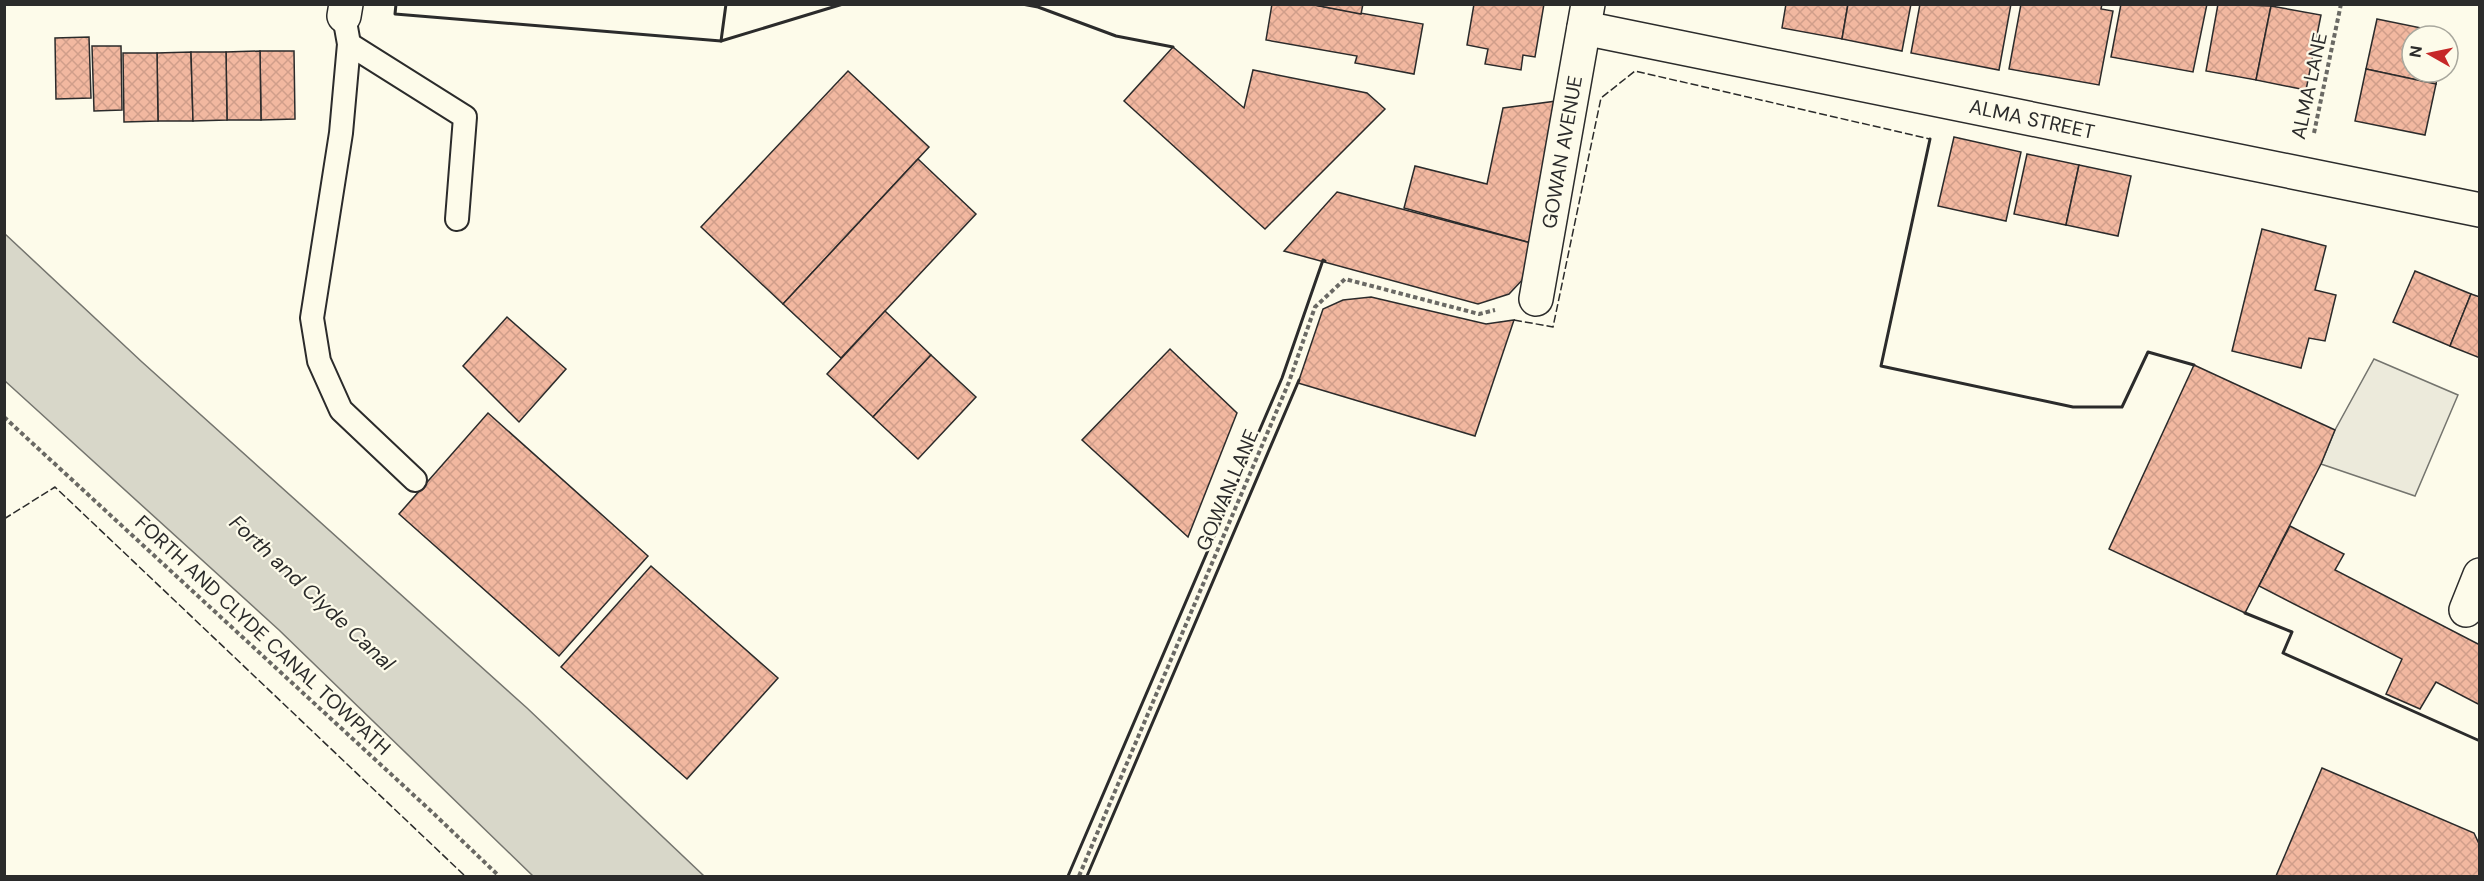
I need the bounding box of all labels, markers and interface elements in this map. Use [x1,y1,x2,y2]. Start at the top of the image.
north arrow [2400,24,2460,84]
street label: ALMA LANE [2285,30,2333,142]
text: N [2404,44,2427,59]
street label: GOWAN AVENUE [1536,74,1588,230]
street label: ALMA STREET [1967,93,2097,145]
street label: GOWAN LANE [1190,425,1264,555]
street label: FORTH AND CLYDE CANAL TOWPATH [130,509,396,761]
water label: Forth and Clyde Canal [223,509,401,677]

